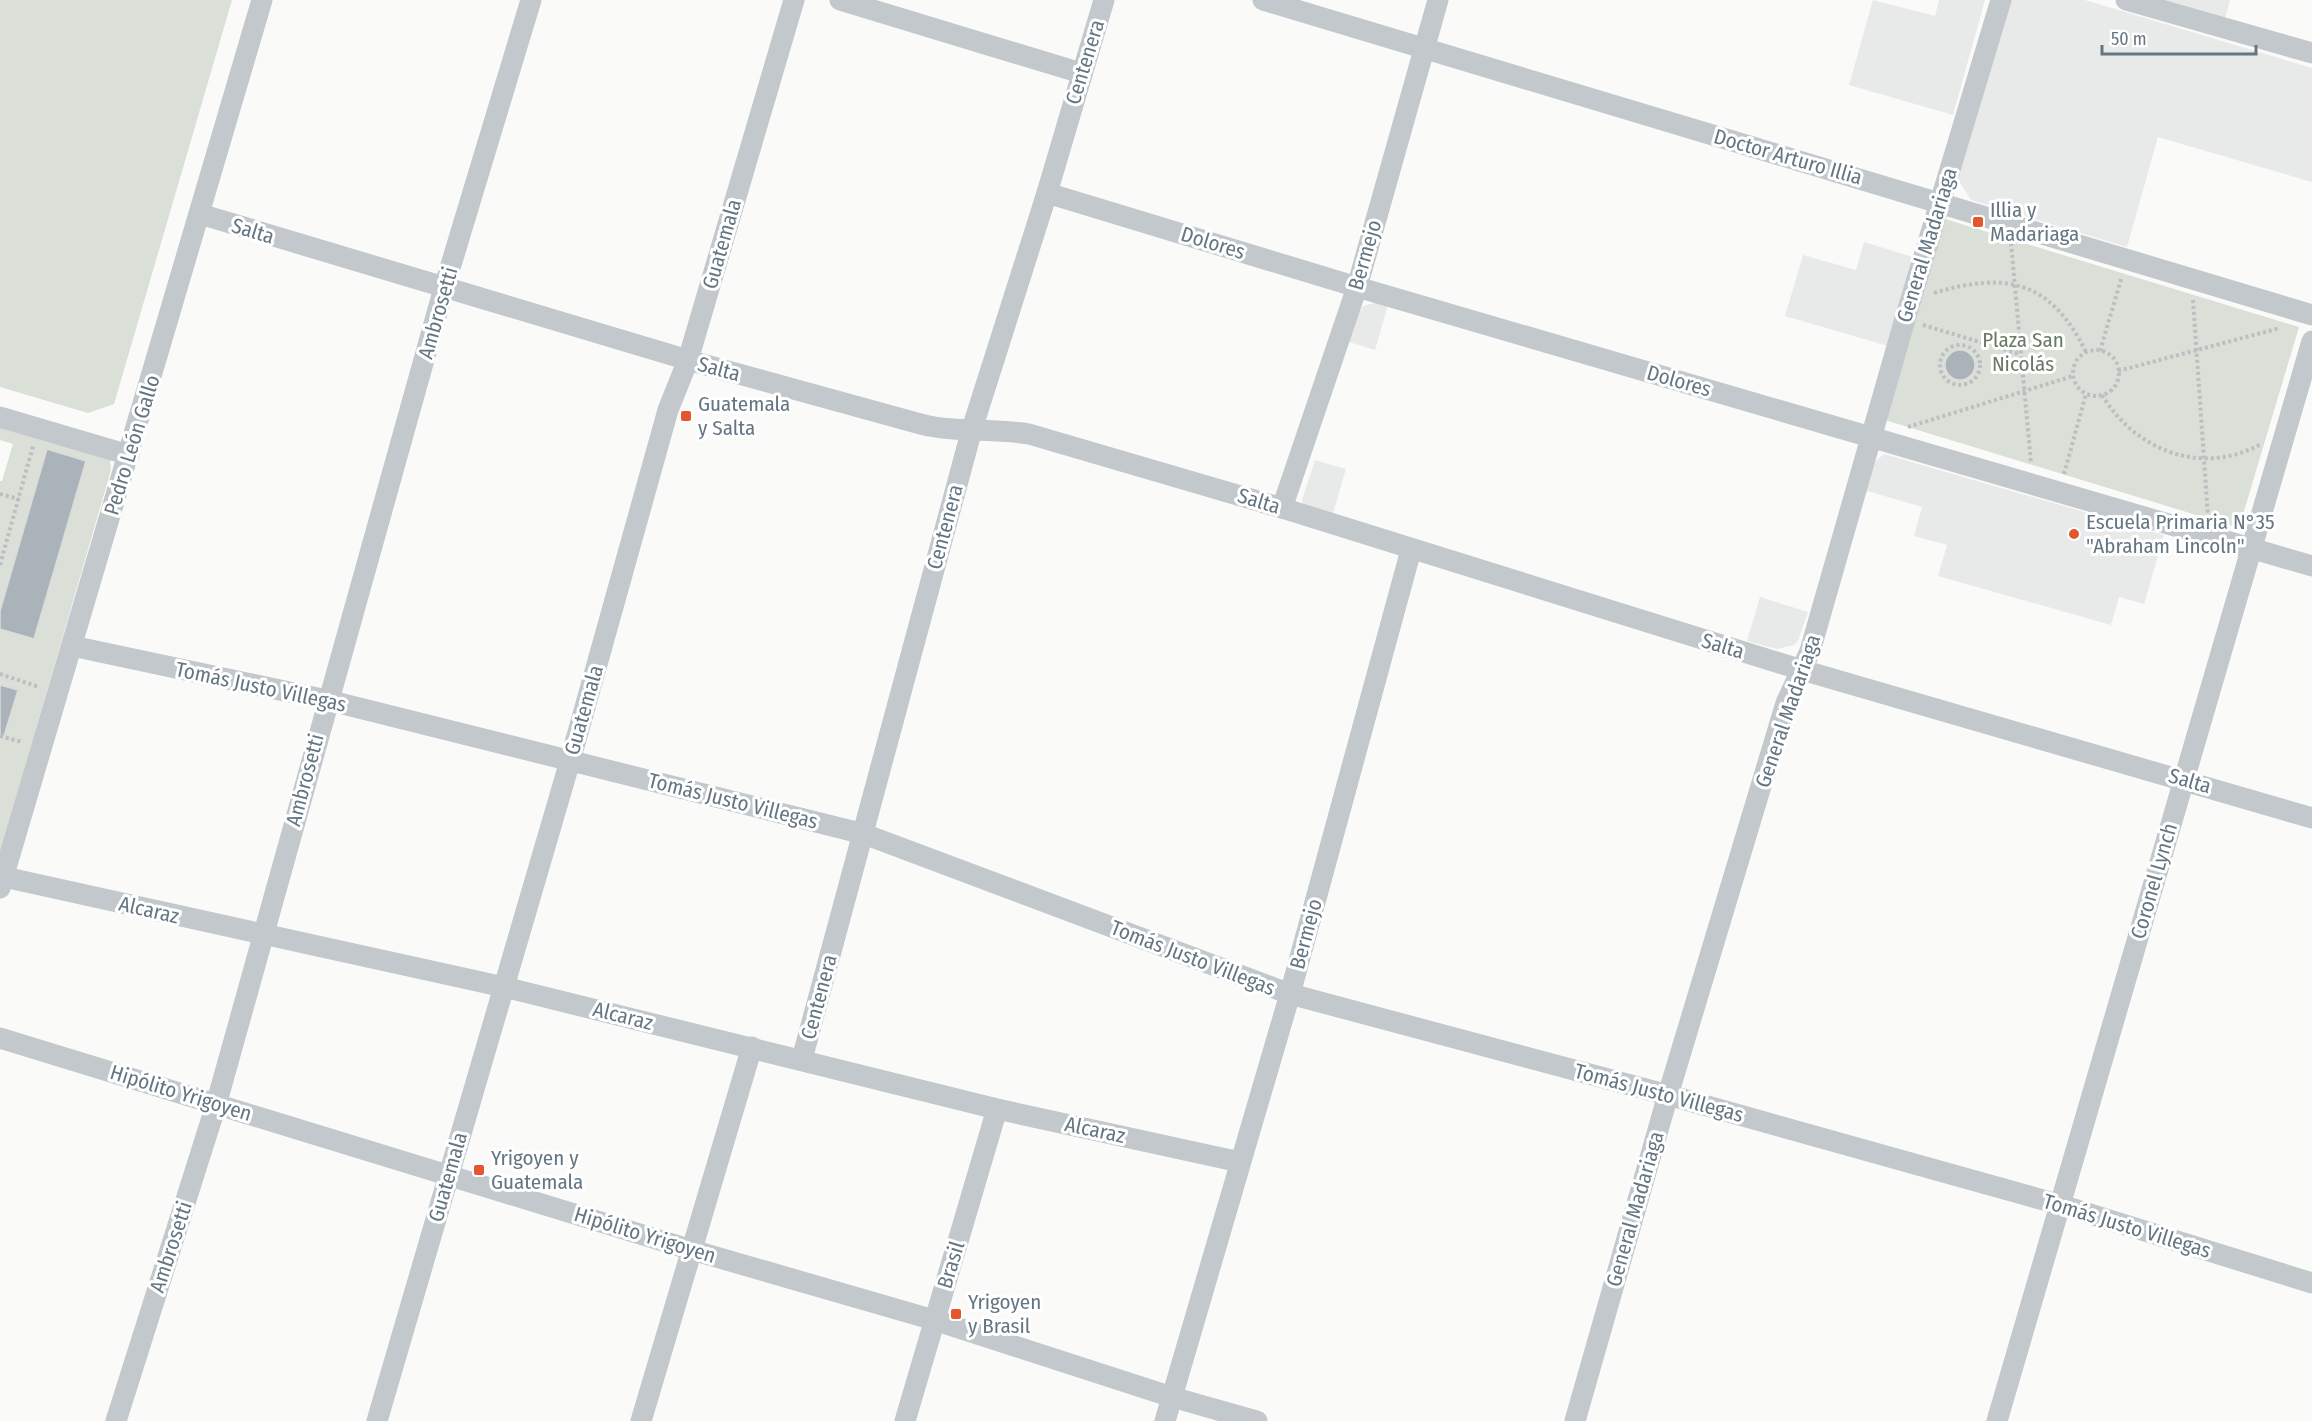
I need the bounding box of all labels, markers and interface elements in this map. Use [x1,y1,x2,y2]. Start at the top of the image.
street label: Centenera [1060,17,1110,107]
scale bar [2102,18,2256,56]
text: 50 m [2111,28,2147,50]
street label: Doctor Arturo Illia [1711,123,1865,191]
street label: General Madariaga [1891,165,1963,325]
street label: Guatemala [697,196,747,292]
place label: Illia y Madariaga [1990,197,2079,247]
street label: Salta [229,212,277,250]
marker: Illia y Madariaga [1971,215,1985,229]
street label: Bermejo [1343,217,1387,293]
street label: Dolores [1178,221,1248,265]
street label: Ambrosetti [412,264,464,362]
park label: Plaza San Nicolás [1982,327,2064,377]
street label: Salta [695,351,743,387]
street label: Dolores [1644,359,1714,403]
street label: Pedro León Gallo [98,372,166,518]
place label: Guatemala y Salta [698,391,790,441]
marker: Guatemala y Salta [679,409,693,423]
street label: Centenera [921,482,969,572]
street label: Salta [1235,482,1283,520]
place label: Escuela Primaria N°35 "Abraham Lincoln" [2086,509,2275,559]
marker: Escuela Primaria N°35 "Abraham Lincoln" [2067,527,2081,541]
street label: Salta [1699,627,1747,665]
street label: General Madariaga [1750,631,1826,791]
street label: Tomás Justo Villegas [173,656,349,718]
street label: Guatemala [559,662,609,758]
street label: Ambrosetti [280,731,330,829]
street label: Salta [2166,763,2214,799]
street label: Tomás Justo Villegas [645,767,821,835]
street label: Coronel Lynch [2125,820,2183,942]
street label: Alcaraz [116,890,182,930]
street label: Bermejo [1284,896,1328,972]
street label: Tomás Justo Villegas [1107,915,1279,1001]
street label: Centenera [795,952,843,1042]
street label: Alcaraz [590,996,656,1036]
street label: Tomás Justo Villegas [1572,1058,1746,1128]
street label: Hipólito Yrigoyen [107,1059,255,1127]
street label: Alcaraz [1063,1111,1127,1149]
street label: General Madariaga [1600,1128,1670,1290]
street label: Guatemala [423,1129,473,1225]
place label: Yrigoyen y Guatemala [491,1145,583,1195]
marker: Yrigoyen y Guatemala [472,1163,486,1177]
street label: Tomás Justo Villegas [2040,1188,2214,1264]
street label: Ambrosetti [144,1198,198,1296]
street label: Hipólito Yrigoyen [571,1201,719,1269]
street label: Brasil [932,1238,971,1292]
place label: Yrigoyen y Brasil [968,1289,1041,1339]
marker: Yrigoyen y Brasil [949,1307,963,1321]

